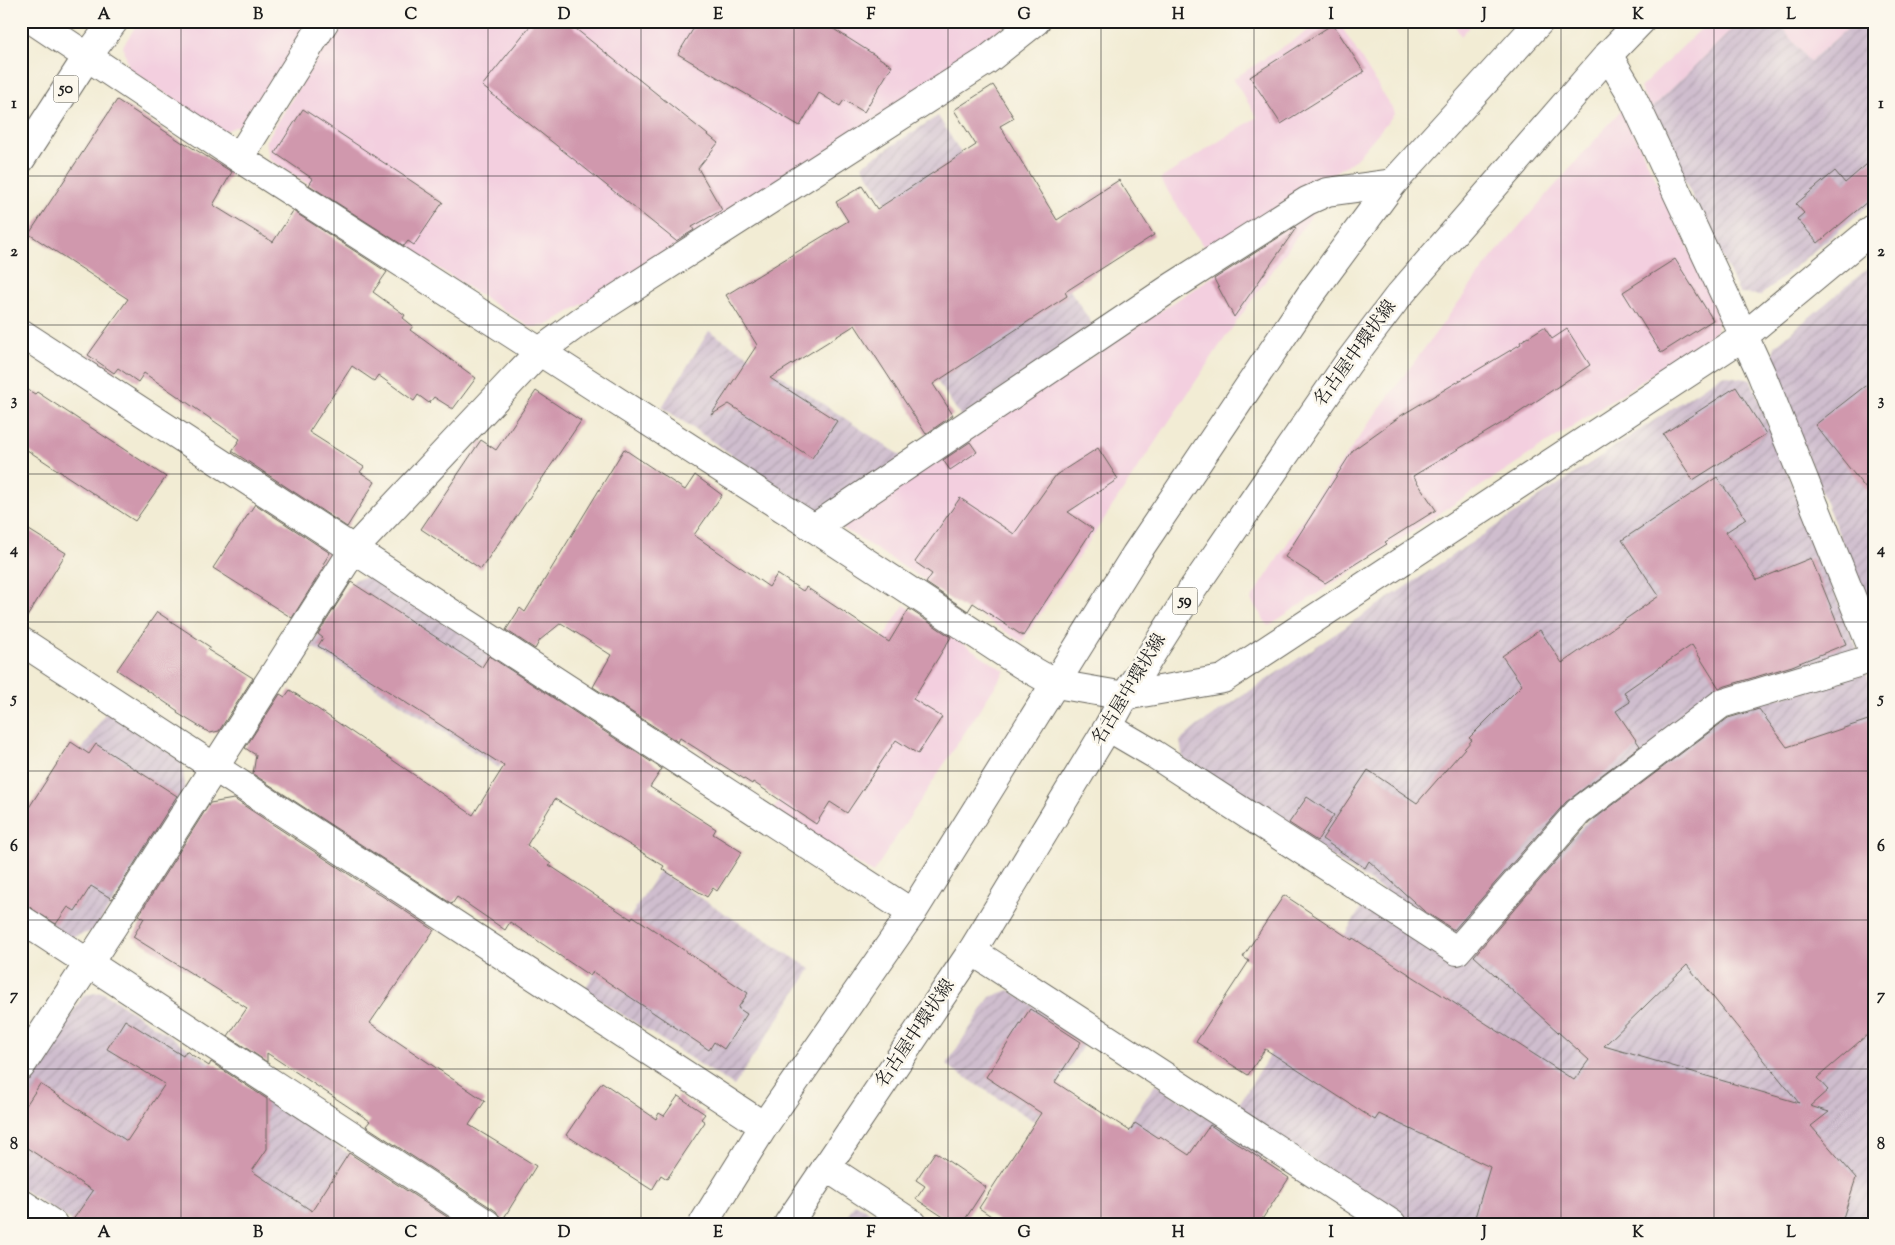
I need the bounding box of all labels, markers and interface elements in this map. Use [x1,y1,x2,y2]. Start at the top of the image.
text: A [98,4,111,27]
text: B [253,4,263,27]
text: C [405,4,418,27]
text: D [558,4,571,27]
text: E [713,4,723,27]
text: F [867,4,876,27]
text: G [1017,4,1031,27]
text: H [1172,4,1185,27]
text: I [1328,4,1334,27]
text: J [1480,4,1487,27]
text: K [1632,4,1644,27]
text: L [1786,4,1796,27]
road number: 50 [54,76,78,102]
text: 1 [11,93,17,116]
text: 1 [1878,93,1884,116]
text: 2 [10,241,18,264]
text: 2 [1877,241,1885,264]
street label: 名古屋中環状線 [1308,295,1404,413]
text: 3 [11,390,18,413]
text: 3 [1878,390,1885,413]
text: 4 [9,539,18,562]
text: 4 [1876,539,1885,562]
road number: 59 [1172,588,1198,614]
street label: 名古屋中環状線 [1086,629,1174,751]
text: 5 [9,688,17,711]
text: 5 [1876,688,1884,711]
text: 6 [10,836,18,859]
text: 6 [1877,836,1885,859]
street label: 名古屋中環状線 [870,975,962,1093]
text: 7 [10,985,19,1008]
text: 7 [1877,985,1886,1008]
text: 8 [10,1134,18,1157]
text: 8 [1877,1134,1885,1157]
text: A [98,1222,111,1245]
text: B [253,1222,263,1245]
text: C [405,1222,418,1245]
text: D [558,1222,571,1245]
text: E [713,1222,723,1245]
text: F [867,1222,876,1245]
text: G [1017,1222,1031,1245]
text: H [1172,1222,1185,1245]
text: I [1328,1222,1334,1245]
text: J [1480,1222,1487,1245]
text: K [1632,1222,1644,1245]
text: L [1786,1222,1796,1245]

